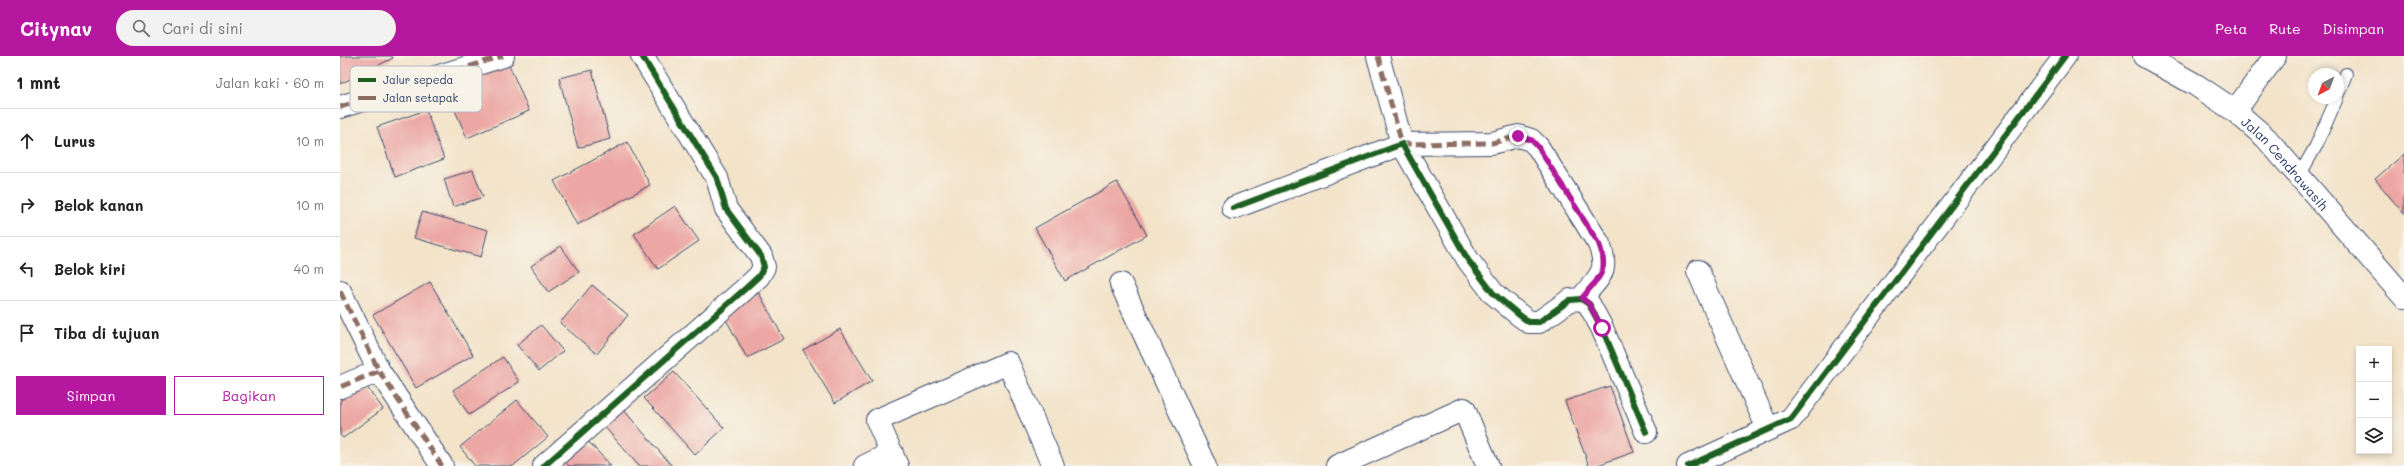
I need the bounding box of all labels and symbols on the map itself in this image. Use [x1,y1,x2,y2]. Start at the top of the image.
legend [350,66,482,112]
north arrow [2308,68,2344,104]
text: Jalur sepeda [383,72,453,87]
text: Jalan setapak [383,90,459,105]
street label: Jalan Cendrawasih [2238,112,2333,213]
route end [1509,127,1527,145]
route start [1593,319,1611,337]

